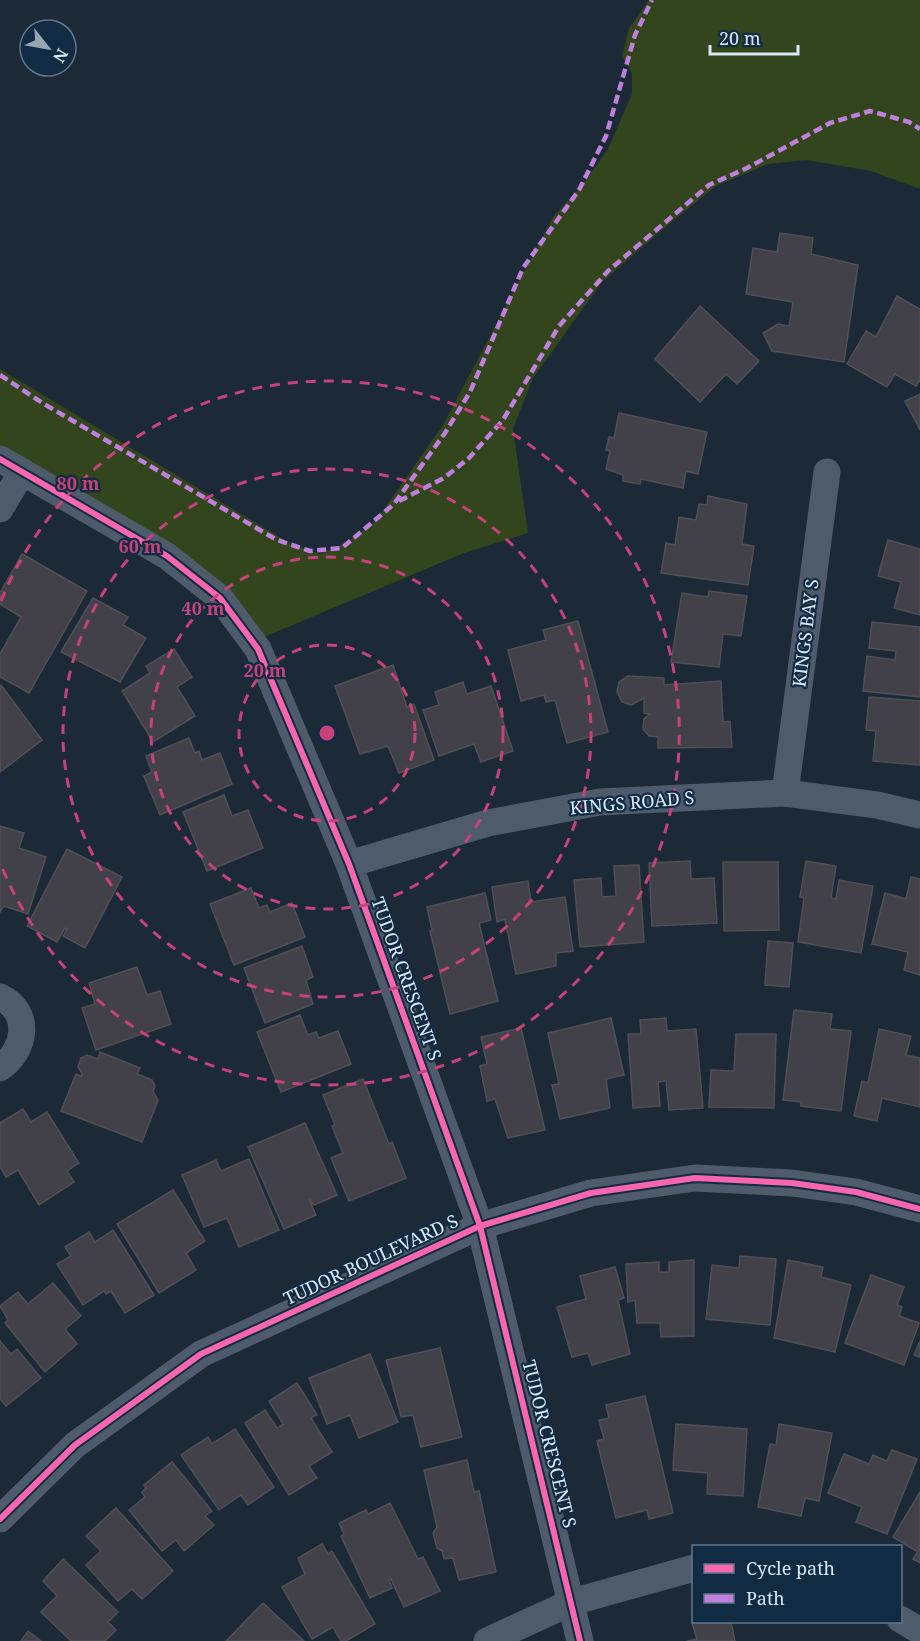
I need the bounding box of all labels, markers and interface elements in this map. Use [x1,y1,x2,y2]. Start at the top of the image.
north arrow [18,18,78,78]
scale bar [710,18,798,56]
text: 20 m [719,26,761,50]
text: N [48,45,74,67]
text: 80 m [57,471,100,495]
text: 60 m [119,534,162,558]
street label: KINGS BAY S [786,577,824,688]
text: 40 m [182,596,225,620]
text: 20 m [244,658,287,682]
centre of rings [317,723,337,743]
street label: KINGS ROAD S [569,785,695,819]
street label: TUDOR CRESCENT S [366,894,448,1064]
street label: TUDOR BOULEVARD S [280,1208,462,1310]
street label: TUDOR CRESCENT S [517,1357,582,1530]
legend [692,1545,902,1623]
text: Cycle path [746,1556,835,1580]
text: Path [746,1586,785,1610]

